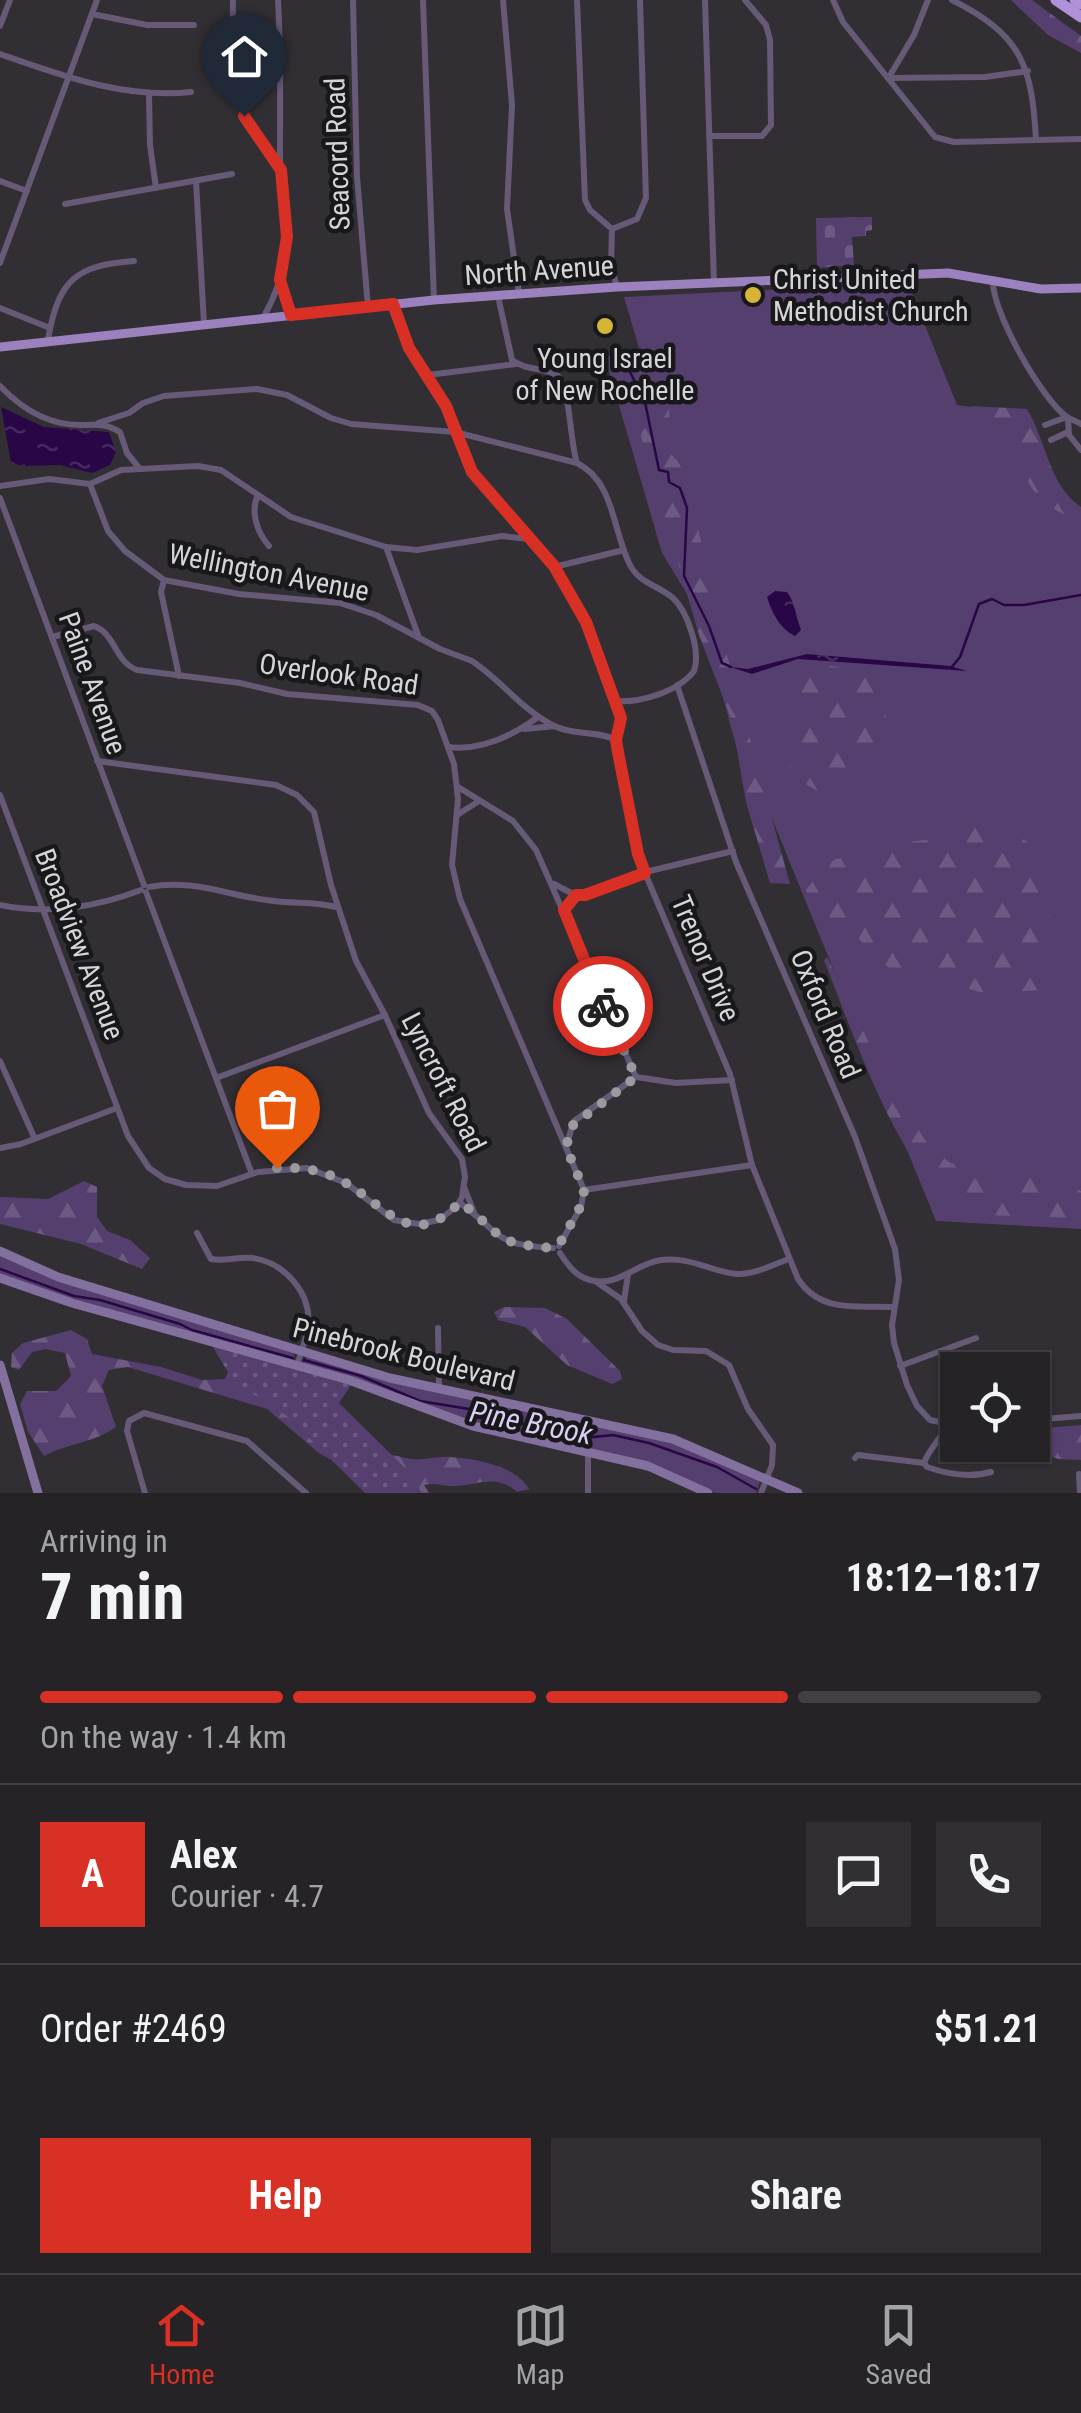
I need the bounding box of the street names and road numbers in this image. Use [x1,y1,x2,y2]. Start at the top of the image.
street label: Seacord Road [318,77,357,231]
street label: North Avenue [463,249,615,292]
street label: Wellington Avenue [166,537,372,608]
street label: Paine Avenue [52,608,134,759]
street label: Overlook Road [257,647,420,702]
street label: Broadview Avenue [28,844,131,1044]
street label: Trenor Drive [664,890,747,1026]
street label: Oxford Road [784,945,867,1084]
street label: Lyncroft Road [394,1007,493,1157]
street label: Pinebrook Boulevard [290,1311,518,1398]

